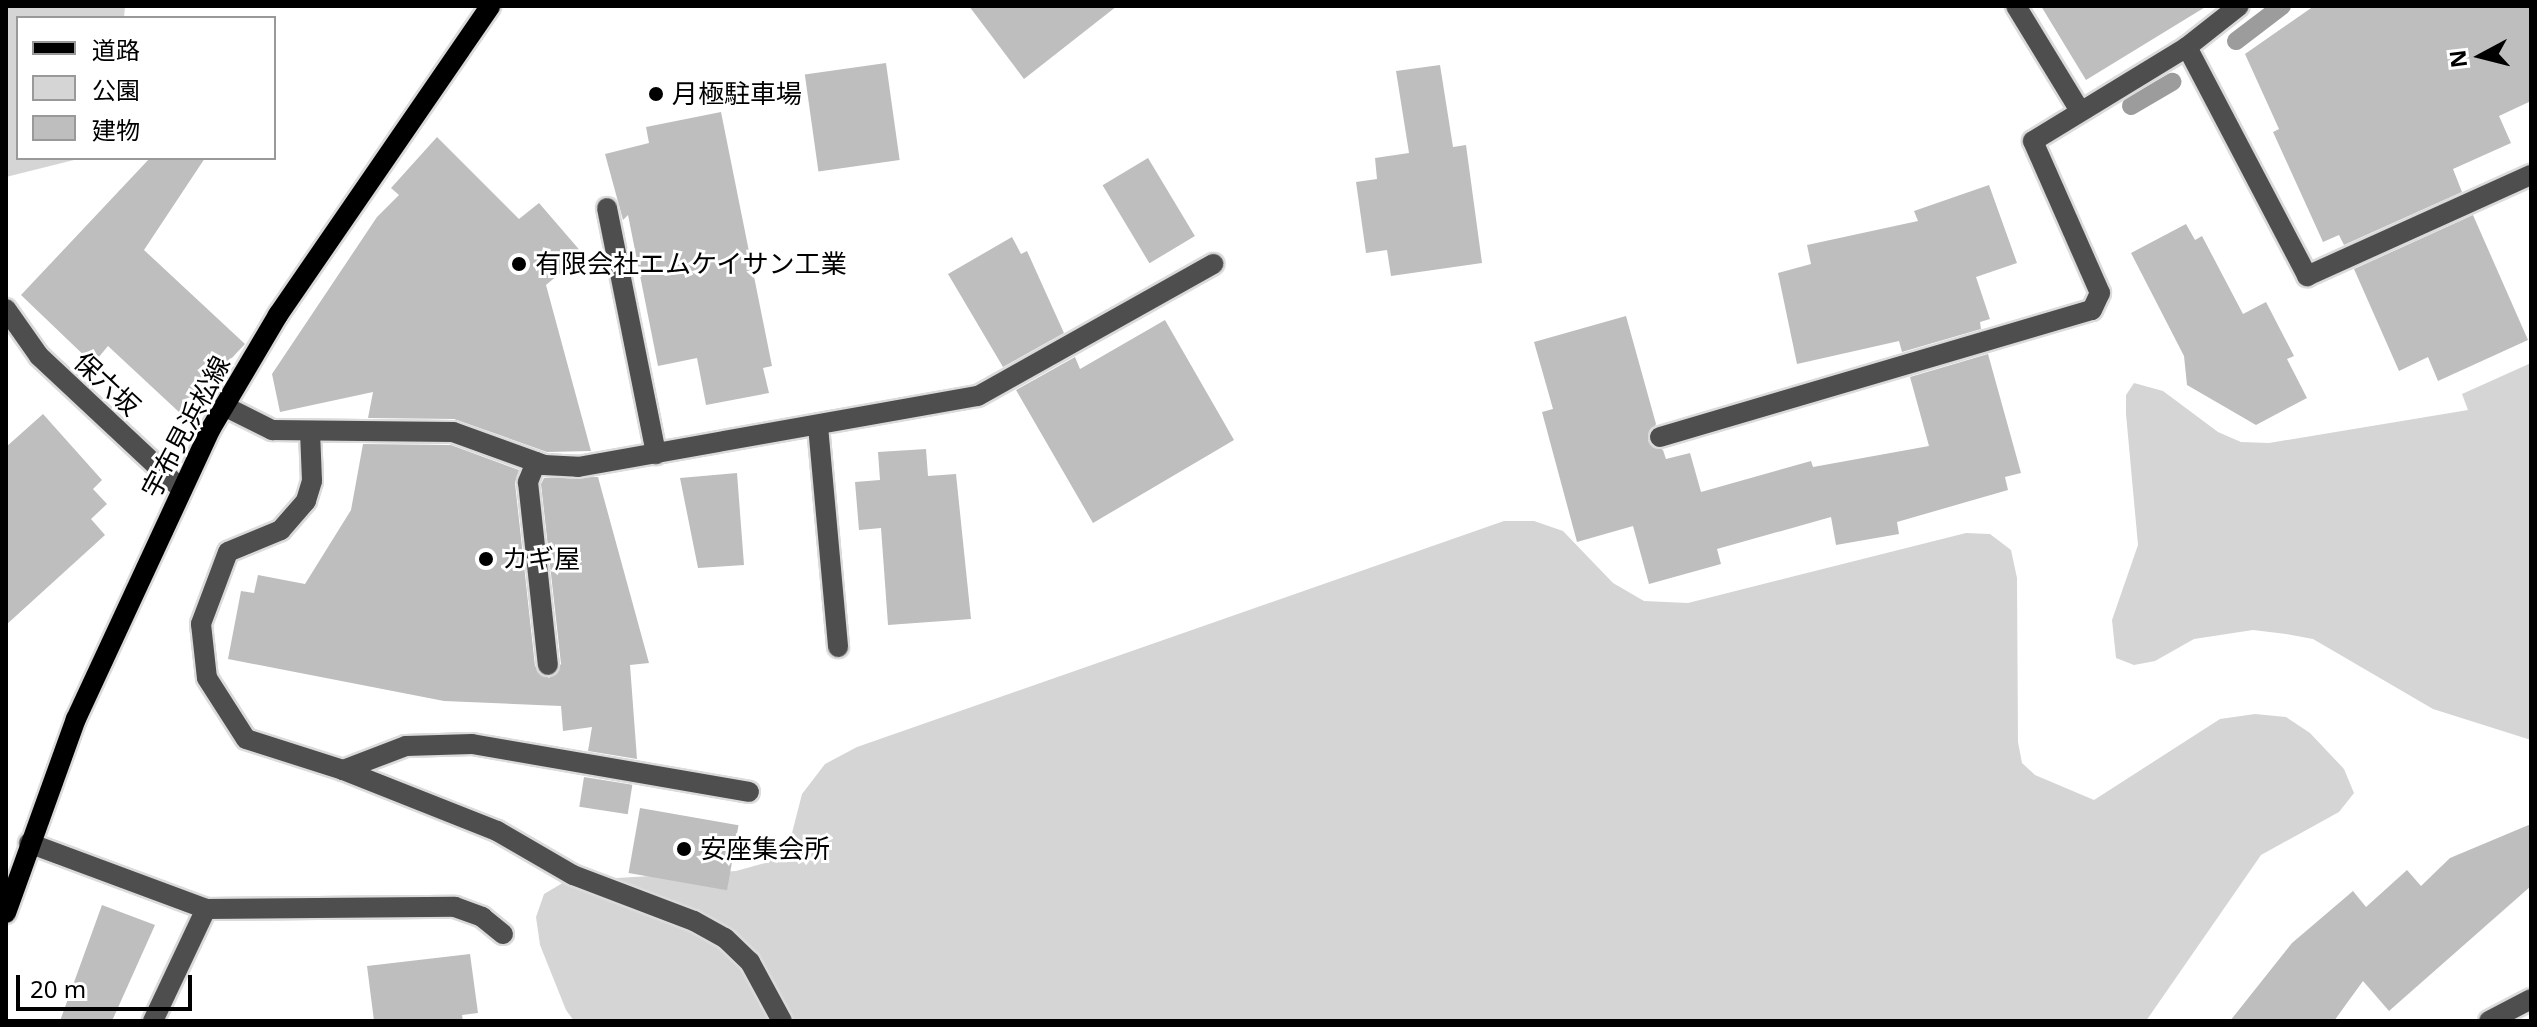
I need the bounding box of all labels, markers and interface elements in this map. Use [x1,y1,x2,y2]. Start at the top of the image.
legend [16,16,276,160]
north arrow [2441,16,2521,96]
text: 道路 [92,33,140,66]
text: N [2441,48,2473,70]
text: 公園 [92,73,140,106]
place label: 月極駐車場 [672,78,802,110]
marker: 月極駐車場 [647,85,665,103]
text: 建物 [92,113,140,146]
place label: 有限会社エムケイサン工業 [535,248,847,280]
marker: 有限会社エムケイサン工業 [510,255,528,273]
street label: 保六坂 [68,346,146,422]
street label: 宇布見浜松線 [136,351,236,503]
place label: カギ屋 [502,543,580,575]
marker: カギ屋 [477,550,495,568]
place label: 安座集会所 [700,833,830,865]
marker: 安座集会所 [675,840,693,858]
scale bar [20,959,196,1009]
text: 20 m [30,972,86,1005]

